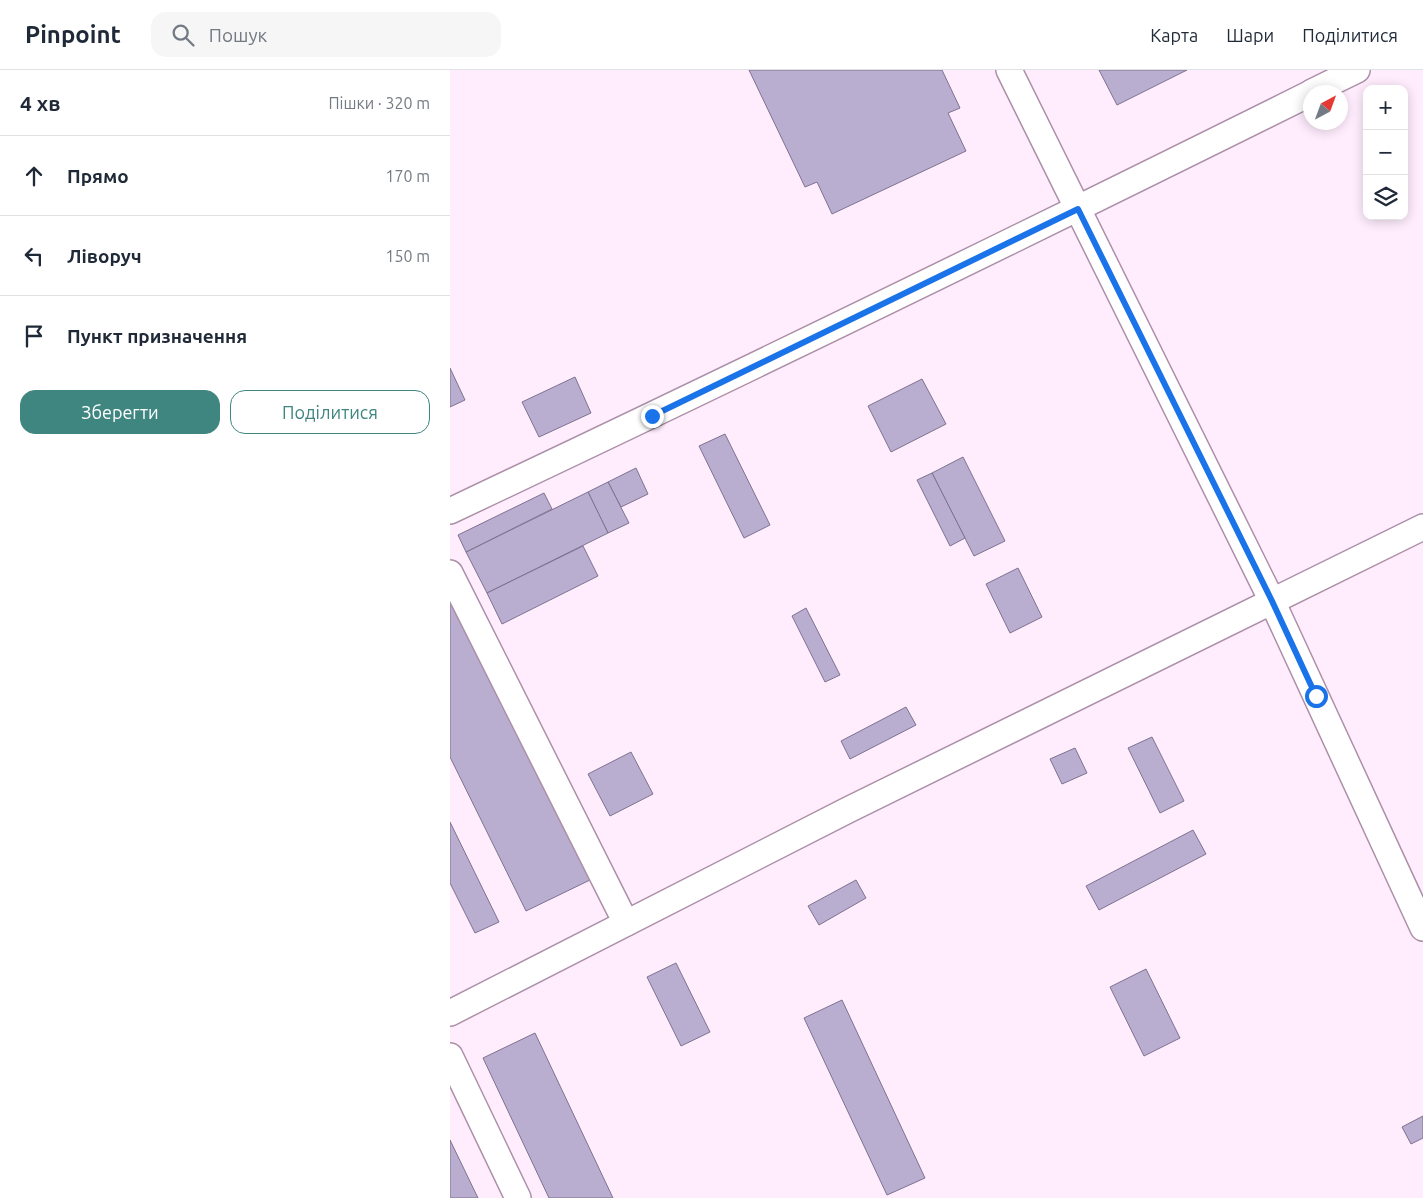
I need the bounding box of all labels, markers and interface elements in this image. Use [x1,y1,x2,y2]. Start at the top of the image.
search box [151,12,501,57]
text: Pinpoint [25,21,121,48]
icon: search [169,21,197,49]
text: Пошук [209,24,267,46]
text: Карта [1150,25,1198,45]
text: Шари [1226,25,1274,45]
text: Поділитися [1302,25,1398,45]
north arrow [1303,85,1348,130]
map controls [1363,85,1408,220]
button: + [1363,85,1408,130]
text: 4 хв [20,91,61,115]
text: Пішки · 320 m [329,94,430,112]
button: − [1363,130,1408,175]
icon: ahead [20,162,48,190]
text: Прямо [67,165,129,187]
text: 170 m [385,167,430,185]
button: layers [1363,175,1408,220]
icon: left [20,242,48,270]
text: Ліворуч [67,245,141,267]
text: 150 m [385,247,430,265]
icon: arrive [20,322,48,350]
text: Пункт призначення [67,325,247,347]
button: Зберегти [20,390,220,434]
button: Поділитися [230,390,430,434]
route end [641,405,664,428]
route start [1305,685,1328,708]

